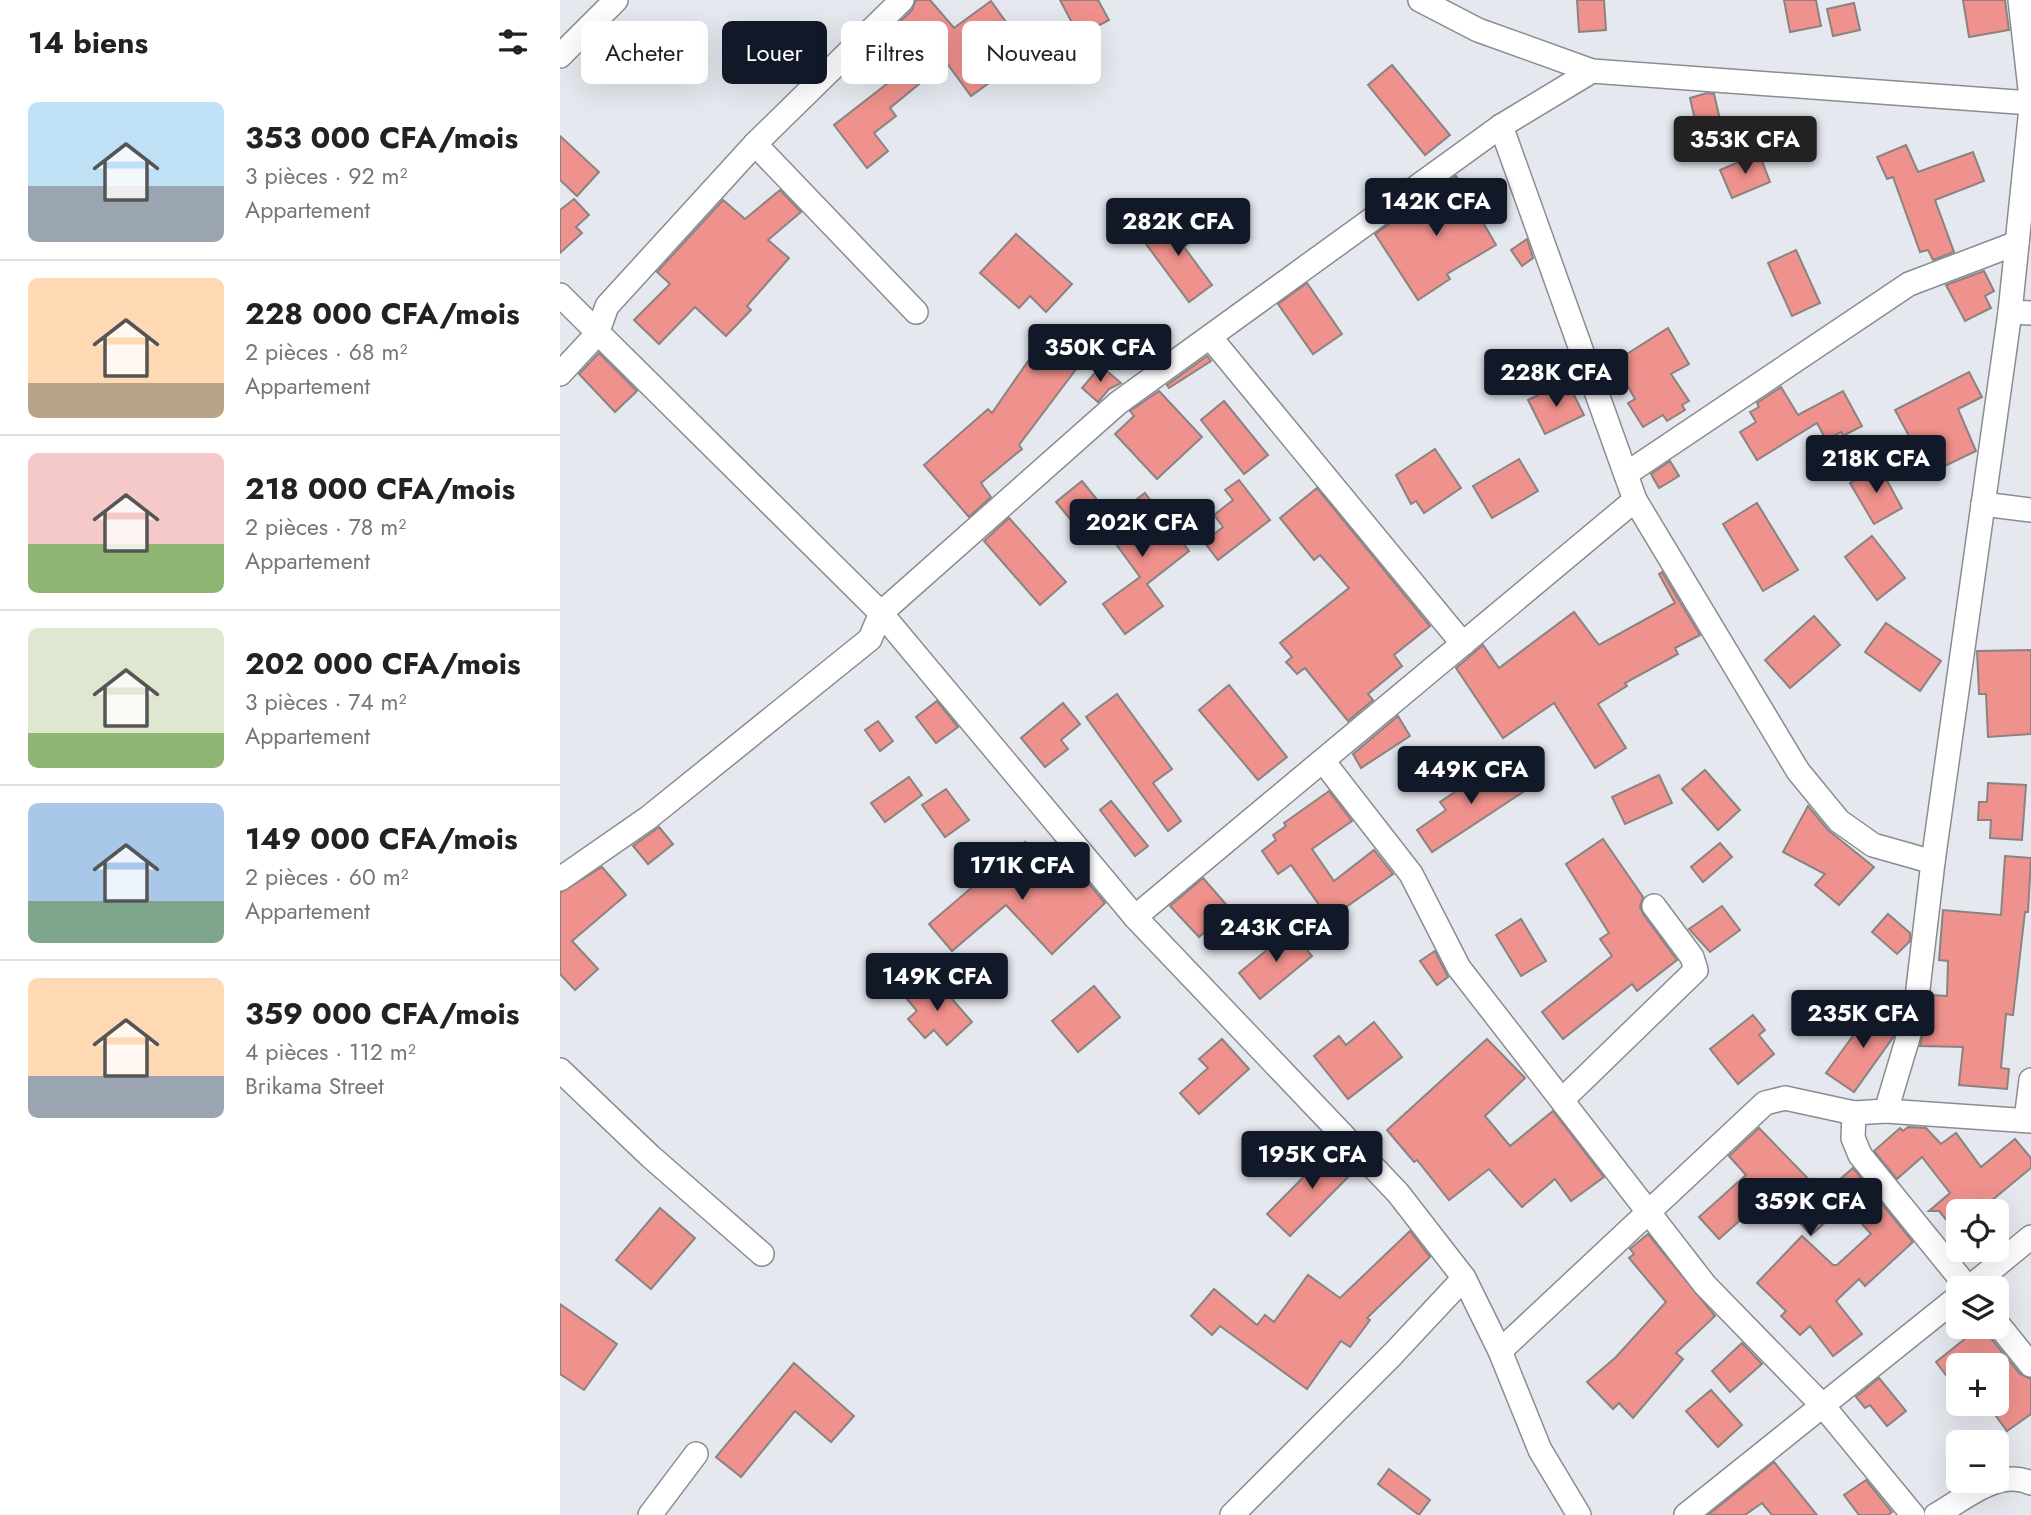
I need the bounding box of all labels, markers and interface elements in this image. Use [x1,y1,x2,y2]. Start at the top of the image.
text: 14 biens [28,21,148,64]
chip: Acheter [581,21,708,84]
chip: Louer [722,21,827,84]
chip: Filtres [841,21,948,84]
chip: Nouveau [962,21,1101,84]
icon: filters [494,23,532,61]
text: 353 000 CFA/mois [245,116,518,159]
pin: 353K CFA [1673,116,1817,176]
text: 353K CFA [1690,122,1800,156]
icon: home [84,130,168,214]
text: 3 pièces · 92 m² [245,159,407,193]
pin: 142K CFA [1364,178,1508,238]
text: 142K CFA [1381,184,1491,218]
text: Appartement [245,193,370,227]
pin: 282K CFA [1106,198,1250,258]
text: 282K CFA [1122,204,1234,238]
text: 228 000 CFA/mois [245,292,520,335]
icon: home [84,306,168,390]
pin: 350K CFA [1028,324,1172,384]
text: 350K CFA [1044,330,1156,364]
text: 2 pièces · 68 m² [245,335,407,369]
pin: 228K CFA [1484,350,1628,409]
text: 228K CFA [1500,355,1612,389]
text: Appartement [245,369,370,403]
pin: 218K CFA [1804,435,1948,495]
text: 218K CFA [1822,441,1930,475]
text: 218 000 CFA/mois [245,467,515,510]
icon: home [84,481,168,565]
pin: 202K CFA [1070,500,1214,559]
text: 202K CFA [1086,505,1198,539]
text: 2 pièces · 78 m² [245,510,406,544]
text: Appartement [245,544,370,578]
text: 202 000 CFA/mois [245,642,521,685]
icon: home [84,656,168,740]
text: 3 pièces · 74 m² [245,685,406,719]
text: Appartement [245,719,370,753]
pin: 449K CFA [1399,746,1543,806]
text: 449K CFA [1414,752,1528,786]
text: 149 000 CFA/mois [245,817,518,860]
icon: home [84,831,168,915]
pin: 171K CFA [950,842,1094,902]
text: 171K CFA [970,848,1074,882]
text: 2 pièces · 60 m² [245,860,409,894]
text: Appartement [245,894,370,928]
pin: 243K CFA [1204,904,1348,964]
text: 243K CFA [1220,910,1332,944]
pin: 149K CFA [865,954,1009,1013]
text: 149K CFA [882,959,992,993]
pin: 235K CFA [1791,990,1935,1050]
text: 359 000 CFA/mois [245,992,520,1035]
text: 235K CFA [1807,996,1919,1030]
icon: home [84,1006,168,1090]
text: 4 pièces · 112 m² [245,1035,416,1069]
text: Brikama Street [245,1069,384,1103]
pin: 195K CFA [1240,1132,1384,1191]
text: 195K CFA [1257,1137,1367,1171]
pin: 359K CFA [1738,1178,1882,1238]
text: 359K CFA [1754,1184,1866,1218]
map controls [1946,1199,2009,1493]
button: locate [1946,1199,2009,1262]
button: layers [1946,1276,2009,1339]
button: + [1946,1353,2009,1416]
button: − [1946,1430,2009,1493]

